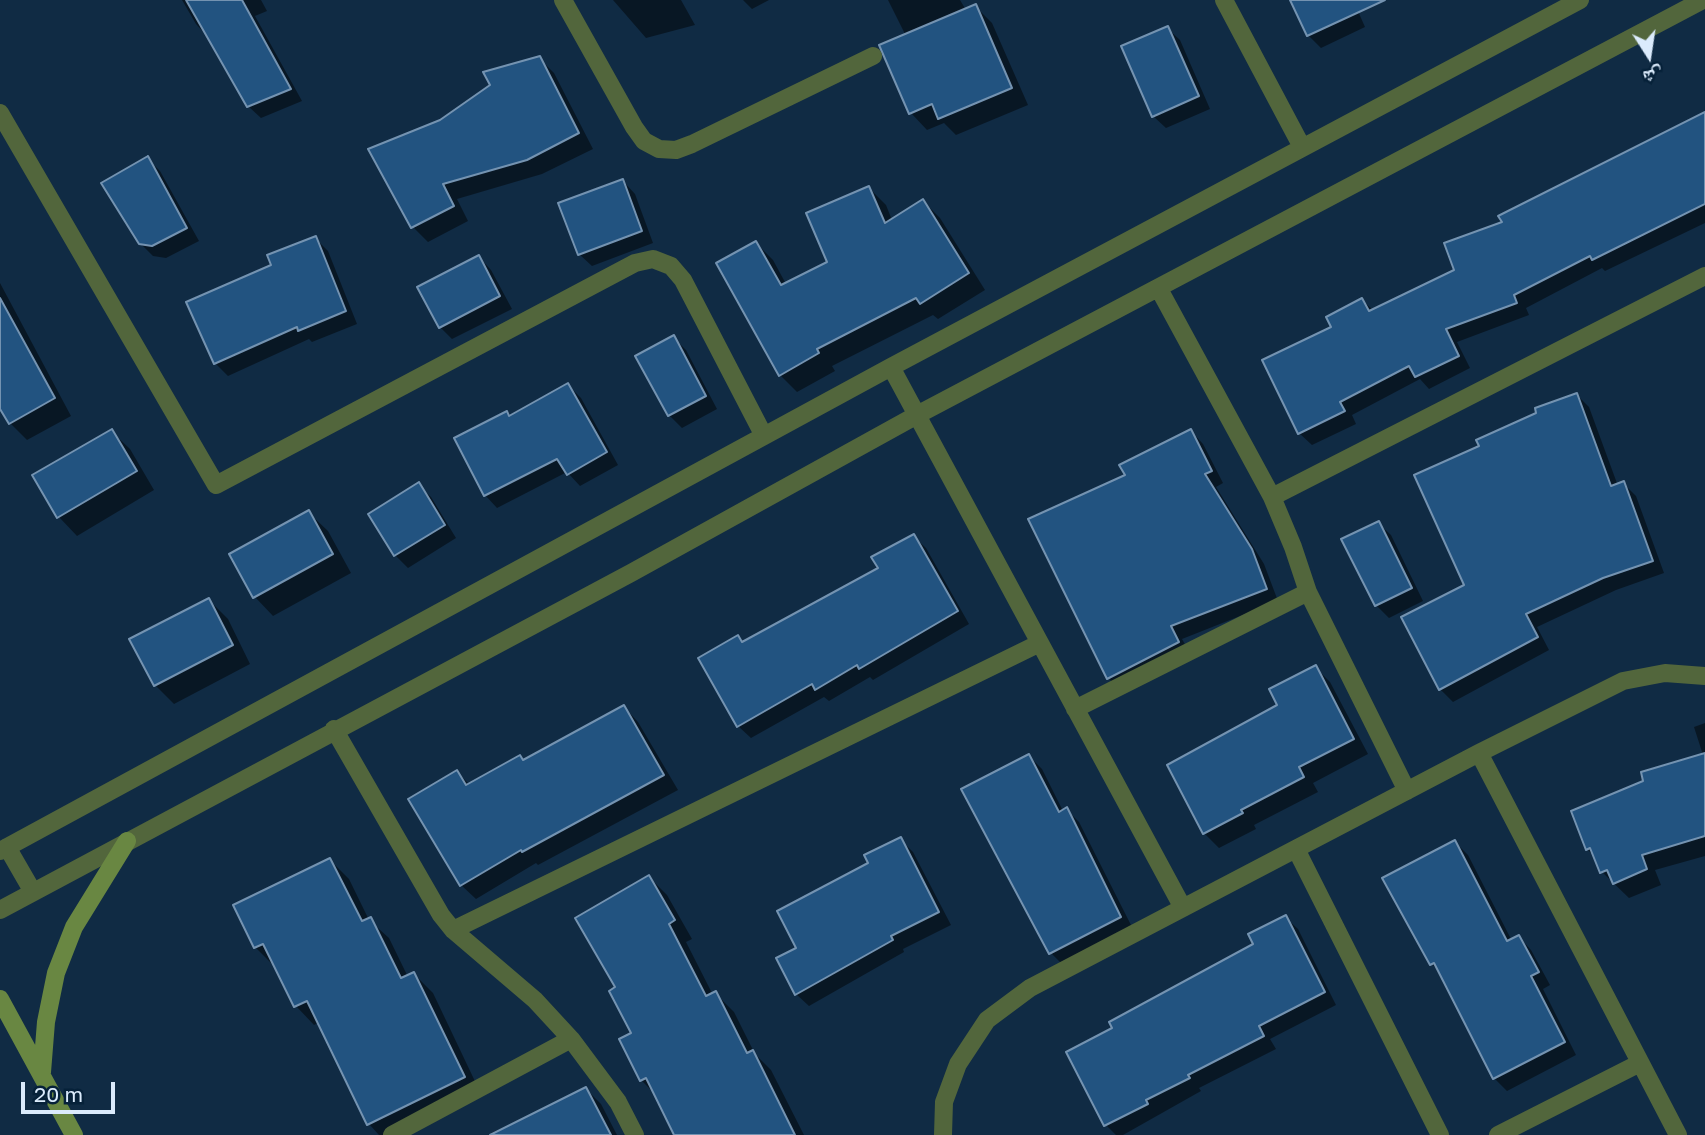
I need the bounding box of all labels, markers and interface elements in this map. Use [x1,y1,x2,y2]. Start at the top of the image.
north arrow [1614,21,1684,91]
text: ش [1641,64,1666,90]
scale bar [24,1068,119,1112]
text: 20 m [34,1081,83,1107]

